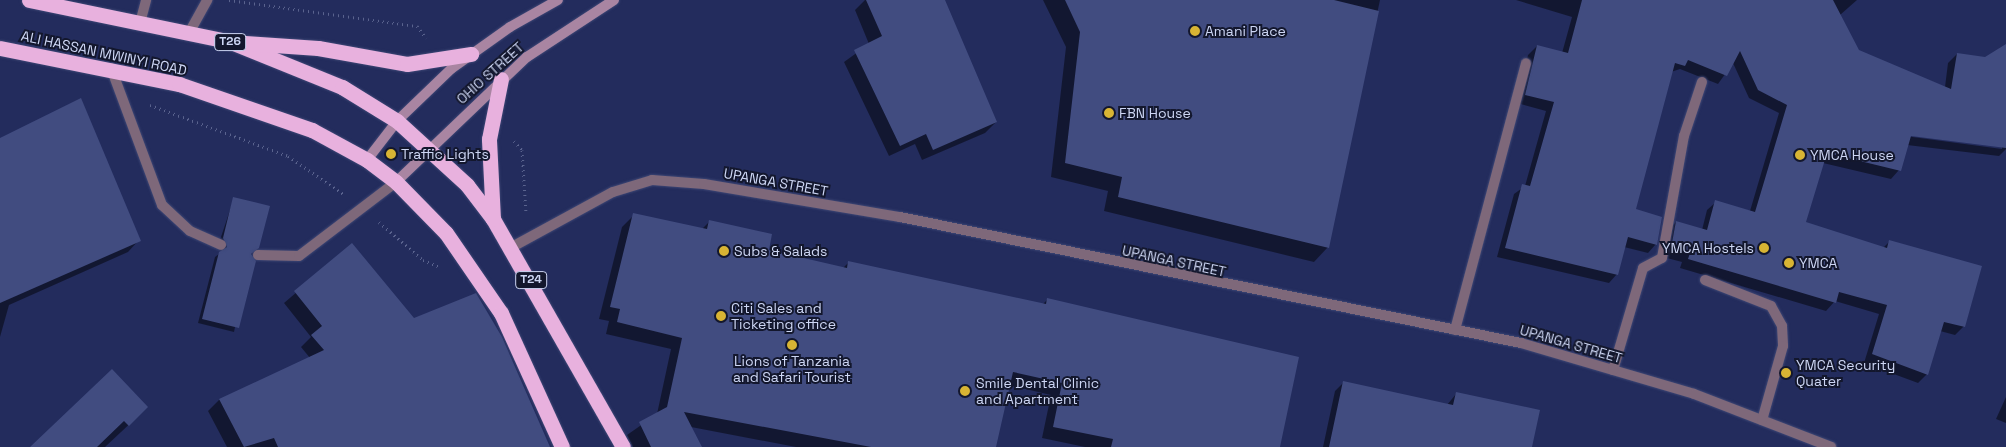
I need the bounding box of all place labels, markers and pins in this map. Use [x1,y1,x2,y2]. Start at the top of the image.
place label: Amani Place [1205,23,1286,39]
marker: Amani Place [1189,25,1201,37]
place label: FBN House [1119,105,1191,121]
marker: FBN House [1103,107,1115,119]
place label: Traffic Lights [401,146,489,162]
place label: YMCA House [1810,147,1894,163]
marker: Traffic Lights [385,148,397,160]
marker: YMCA House [1794,149,1806,161]
place label: YMCA Hostels [1662,240,1754,256]
marker: YMCA Hostels [1758,242,1770,254]
place label: Subs & Salads [734,243,828,259]
marker: Subs & Salads [718,245,730,257]
place label: YMCA [1799,255,1837,271]
marker: YMCA [1783,257,1795,269]
place label: Citi Sales and Ticketing office [731,300,836,332]
marker: Citi Sales and Ticketing office [715,310,727,322]
marker: Lions of Tanzania and Safari Tourist [786,339,798,351]
place label: Lions of Tanzania and Safari Tourist [733,353,851,386]
place label: YMCA Security Quater [1796,357,1895,390]
marker: YMCA Security Quater [1780,367,1792,379]
place label: Smile Dental Clinic and Apartment [976,375,1099,408]
marker: Smile Dental Clinic and Apartment [958,384,972,398]

